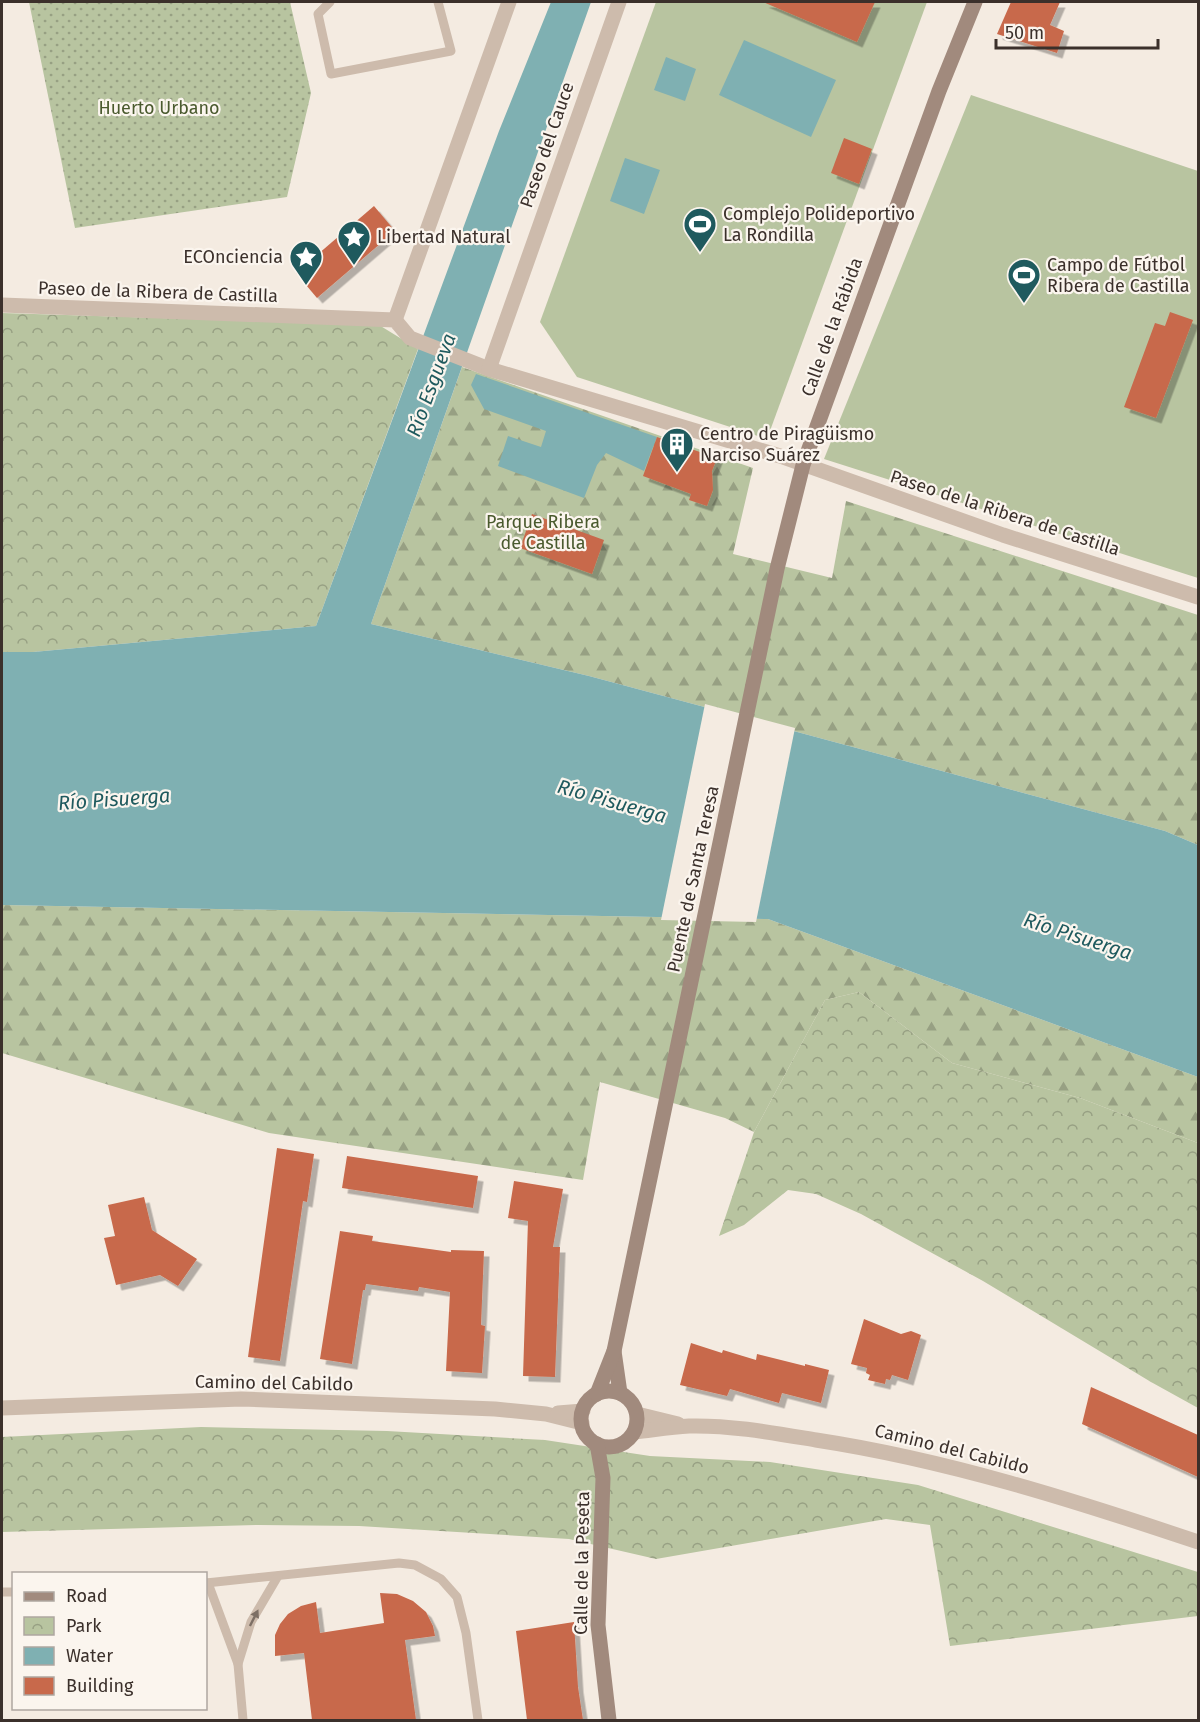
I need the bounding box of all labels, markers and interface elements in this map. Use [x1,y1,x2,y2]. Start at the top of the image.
scale bar [996,12,1158,50]
text: 50 m [1005,22,1044,44]
street label: Paseo del Cauce [515,79,579,211]
park label: Huerto Urbano [98,97,220,119]
place label: Complejo Polideportivo La Rondilla [723,203,915,246]
sports icon: Complejo Polideportivo La Rondilla [682,206,718,253]
place icon: Libertad Natural [336,219,372,266]
place label: Libertad Natural [377,226,510,248]
place icon: ECOnciencia [288,239,324,286]
place label: ECOnciencia [183,246,283,268]
street label: Calle de la Rábida [797,254,867,400]
place label: Campo de Fútbol Ribera de Castilla [1047,254,1189,297]
sports icon: Campo de Fútbol Ribera de Castilla [1006,257,1042,304]
street label: Paseo de la Ribera de Castilla [38,277,278,307]
water label: Río Esgueva [401,330,461,440]
place label: Centro de Piragüismo Narciso Suárez [700,423,874,466]
building icon: Centro de Piragüismo Narciso Suárez [659,426,695,473]
street label: Paseo de la Ribera de Castilla [887,465,1123,561]
park label: Parque Ribera de Castilla [486,511,600,554]
water label: Río Pisuerga [555,774,669,828]
water label: Río Pisuerga [57,783,171,815]
street label: Puente de Santa Teresa [662,784,724,974]
water label: Río Pisuerga [1021,907,1135,965]
street label: Camino del Cabildo [195,1371,353,1395]
street label: Camino del Cabildo [872,1419,1032,1479]
street label: Calle de la Peseta [570,1491,594,1635]
legend [12,1572,207,1710]
text: Road [66,1585,108,1607]
one-way arrow [249,1609,259,1626]
text: Park [66,1615,102,1637]
text: Water [66,1645,113,1667]
text: Building [66,1675,134,1697]

